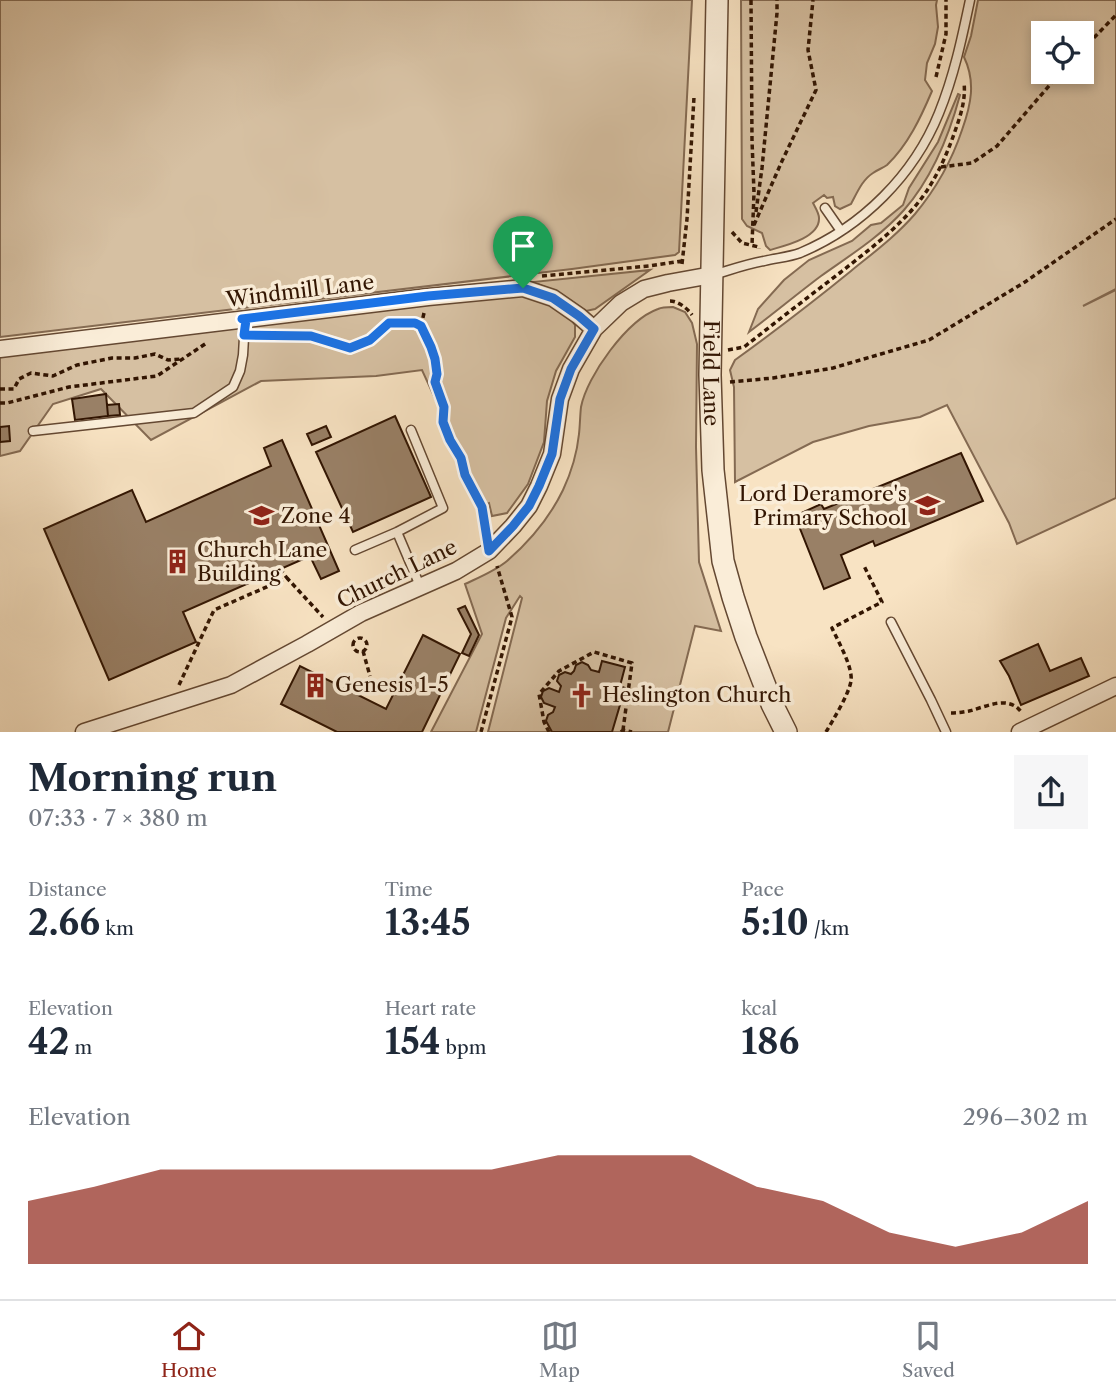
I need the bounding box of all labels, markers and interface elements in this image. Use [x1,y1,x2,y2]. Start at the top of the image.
map controls [1031,21,1094,84]
button: locate [1031,21,1094,84]
pin [493,216,553,288]
icon: arrive [504,227,542,265]
street label: Windmill Lane [223,269,375,312]
street label: Field Lane [698,320,725,426]
place label: Lord Deramore's Primary School [739,481,907,530]
school or university icon: Lord Deramore's Primary School [913,492,941,520]
school or university icon: Zone 4 [247,502,275,530]
place label: Zone 4 [281,503,351,528]
street label: Church Lane [333,534,461,613]
place label: Church Lane Building [197,537,327,586]
building icon: Church Lane Building [163,548,191,576]
building icon: Genesis 1-5 [301,671,329,699]
place label: Genesis 1-5 [335,672,449,697]
church icon: Heslington Church [568,681,596,709]
place label: Heslington Church [602,682,791,707]
text: Morning run [28,754,277,801]
button: share [1014,755,1088,829]
text: 07:33 · 7 × 380 m [28,804,208,832]
text: Distance [28,878,107,901]
text: Time [385,878,433,901]
text: Pace [741,878,784,901]
text: 2.66 [28,901,100,944]
text: 13:45 [385,901,471,944]
text: 5:10 [741,901,809,944]
text: km [100,917,134,940]
text: /km [809,917,849,940]
text: Elevation [28,997,113,1020]
text: Heart rate [385,997,476,1020]
text: kcal [741,997,777,1020]
text: 42 [28,1020,69,1063]
text: 154 [385,1020,440,1063]
text: 186 [741,1020,800,1063]
text: m [69,1036,92,1059]
text: bpm [440,1036,486,1059]
text: Elevation [28,1103,131,1131]
text: 296–302 m [963,1103,1088,1131]
tab: Home [161,1317,217,1382]
tab: Map [539,1317,580,1382]
tab: Saved [902,1317,955,1382]

